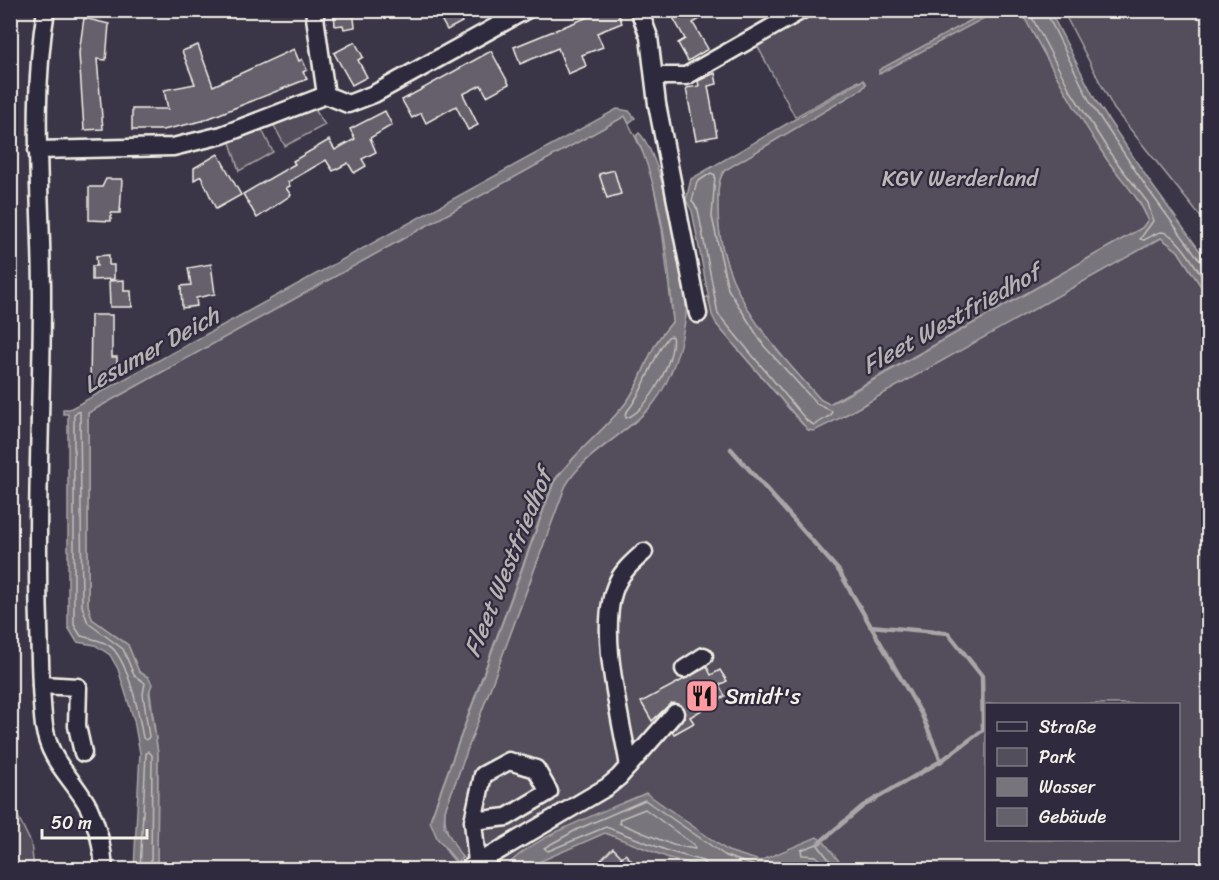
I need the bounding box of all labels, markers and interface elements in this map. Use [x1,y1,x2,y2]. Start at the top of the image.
park label: KGV Werderland [882,159,1039,198]
water label: Fleet Westfriedhof [854,249,1054,386]
water label: Lesumer Deich [75,294,229,405]
water label: Fleet Westfriedhof [451,457,567,663]
place label: Smidt's [725,677,801,716]
restaurant icon: Smidt's [684,678,720,714]
legend [985,703,1180,841]
text: Straße [1039,711,1096,743]
text: Park [1039,741,1076,773]
text: Wasser [1039,771,1097,803]
text: Gebäude [1039,801,1107,833]
scale bar [42,802,147,840]
text: 50 m [51,807,92,839]

